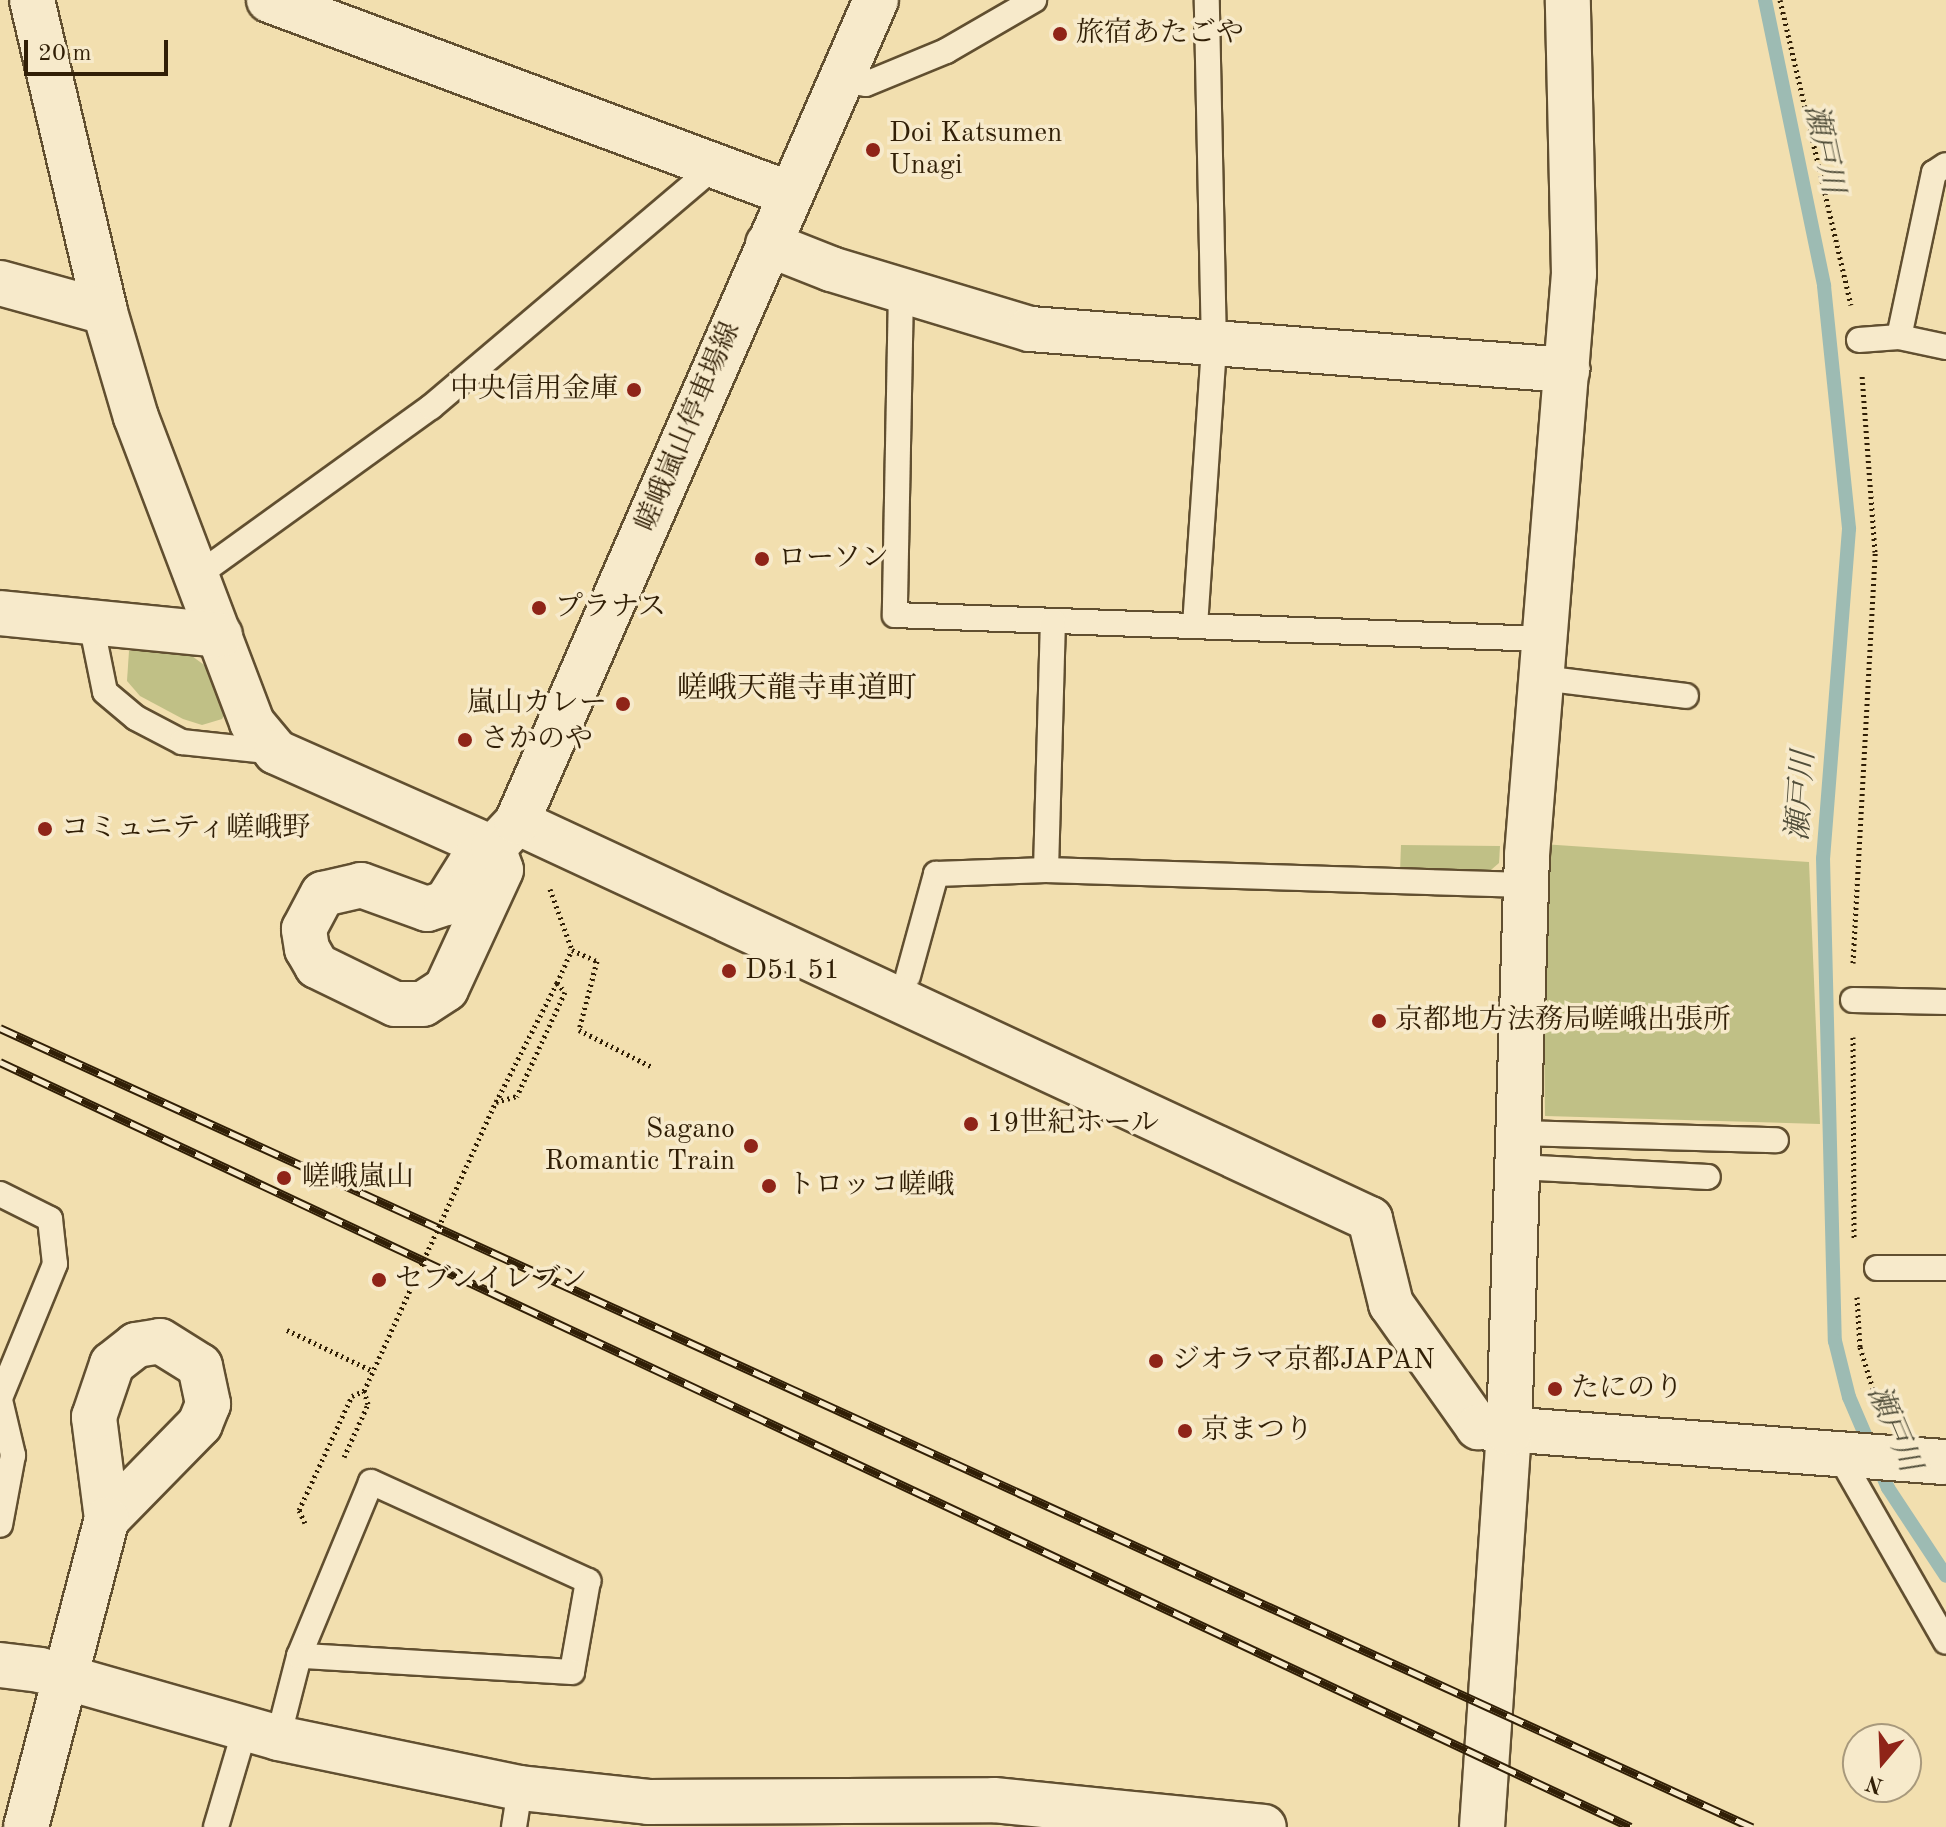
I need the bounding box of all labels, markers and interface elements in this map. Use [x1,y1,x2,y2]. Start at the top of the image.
place label: 旅宿あたごや [1076,17,1244,51]
scale bar [28,24,172,74]
marker: 旅宿あたごや [1051,25,1069,43]
text: 20 m [38,42,92,66]
water label: 瀬戸川 [1796,101,1850,197]
place label: Doi Katsumen Unagi [889,117,1062,183]
marker: Doi Katsumen Unagi [864,141,882,159]
street label: 嵯峨嵐山停車場線 [630,317,748,537]
place label: 中央信用金庫 [450,373,618,407]
marker: 中央信用金庫 [625,381,643,399]
place label: ローソン [778,542,890,576]
marker: ローソン [753,550,771,568]
place label: プラナス [555,591,667,625]
marker: プラナス [530,599,548,617]
district label: 嵯峨天龍寺車道町 [677,671,917,707]
place label: 嵐山カレー [467,687,607,721]
marker: 嵐山カレー [614,695,632,713]
place label: さかのや [481,723,593,757]
marker: さかのや [456,731,474,749]
water label: 瀬戸川 [1781,750,1823,842]
place label: コミュニティ嵯峨野 [61,812,313,846]
marker: コミュニティ嵯峨野 [36,820,54,838]
place label: D51 51 [745,954,840,988]
marker: D51 51 [720,962,738,980]
place label: 京都地方法務局嵯峨出張所 [1395,1004,1731,1038]
marker: 京都地方法務局嵯峨出張所 [1370,1012,1388,1030]
place label: 19世紀ホール [987,1107,1159,1141]
place label: Sagano Romantic Train [544,1113,735,1179]
marker: 19世紀ホール [962,1115,980,1133]
marker: Sagano Romantic Train [742,1137,760,1155]
place label: 嵯峨嵐山 [302,1161,414,1195]
marker: 嵯峨嵐山 [273,1167,295,1189]
place label: トロッコ嵯峨 [787,1169,955,1203]
marker: トロッコ嵯峨 [758,1175,780,1197]
place label: セブンイレブン [395,1263,591,1297]
marker: セブンイレブン [370,1271,388,1289]
place label: ジオラマ京都JAPAN [1172,1344,1435,1378]
marker: ジオラマ京都JAPAN [1147,1352,1165,1370]
place label: たにのり [1571,1372,1683,1406]
marker: たにのり [1546,1380,1564,1398]
water label: 瀬戸川 [1859,1381,1927,1477]
place label: 京まつり [1201,1414,1313,1448]
marker: 京まつり [1176,1422,1194,1440]
north arrow [1842,1723,1922,1803]
text: N [1863,1771,1886,1797]

